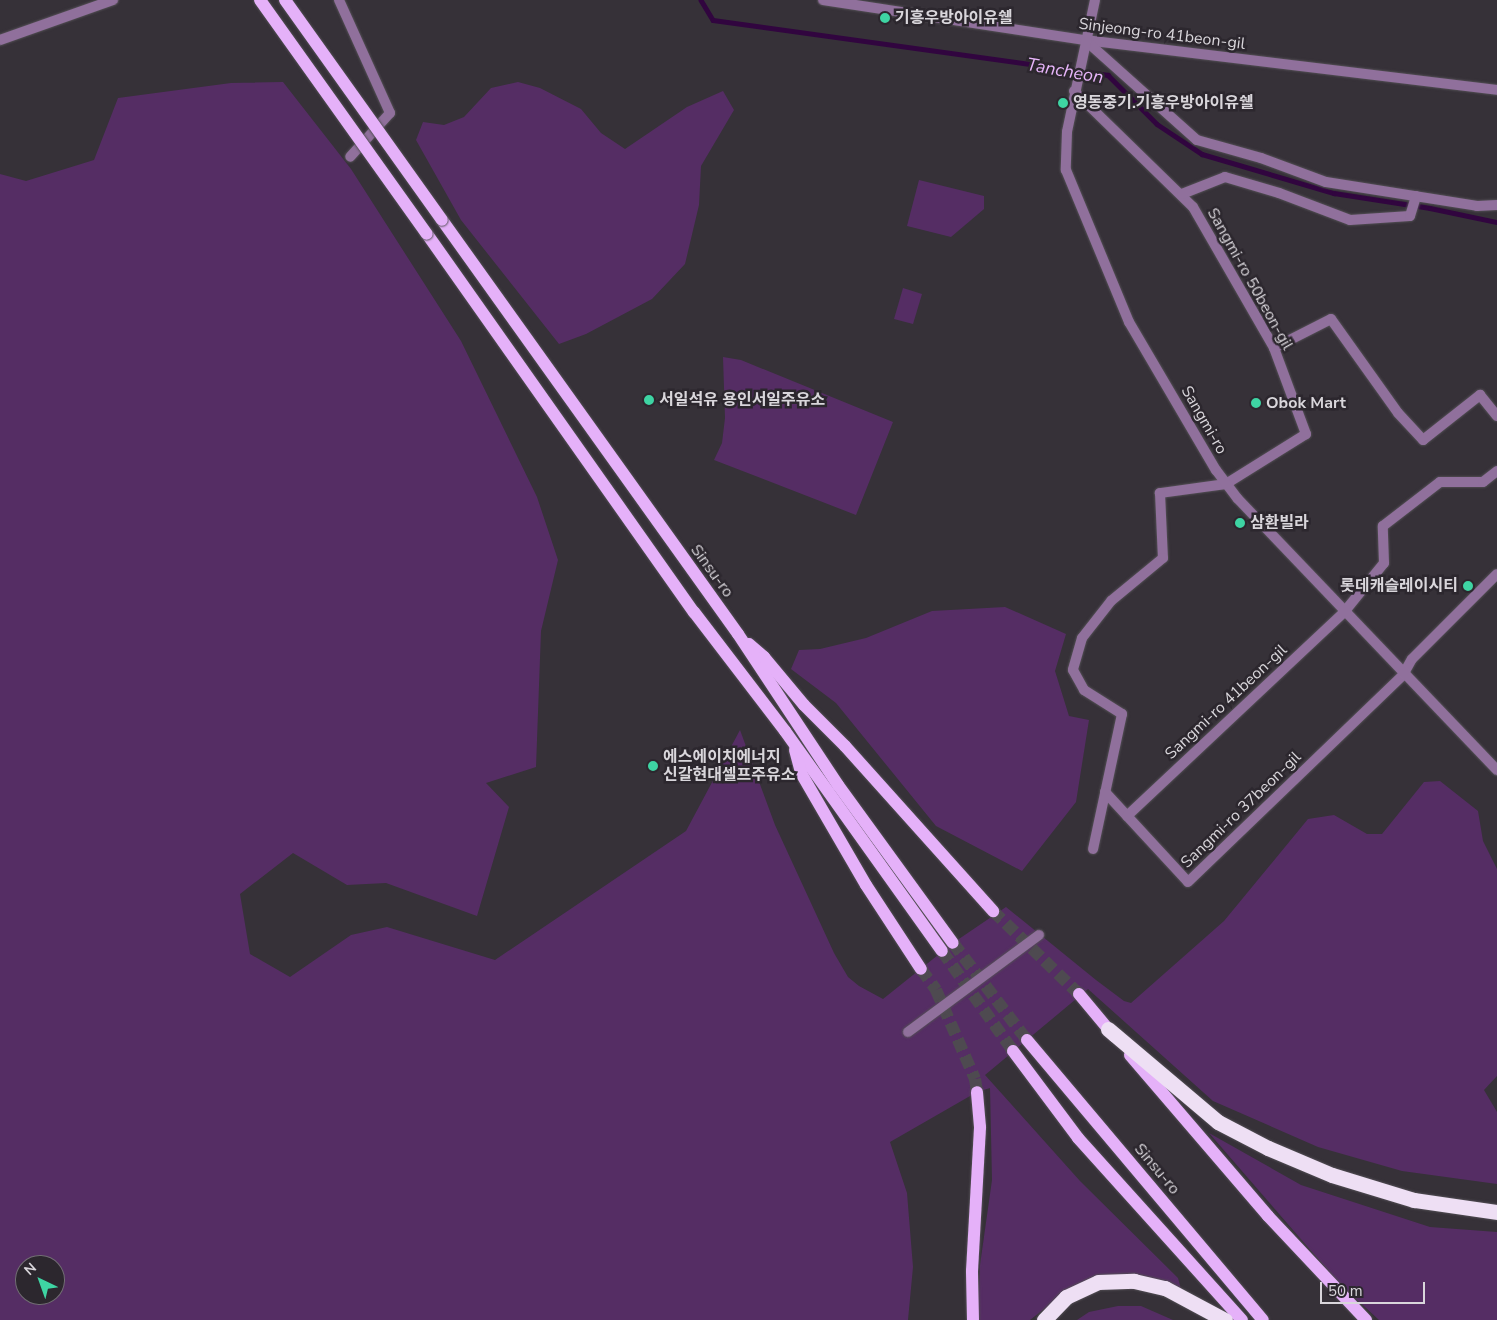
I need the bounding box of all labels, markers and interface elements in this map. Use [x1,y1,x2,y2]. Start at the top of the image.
place label: 기흥우방아이유쉘 [895,8,1013,28]
marker: 기흥우방아이유쉘 [879,12,891,24]
street label: Sinjeong-ro 41beon-gil [1078,14,1246,54]
water label: Tancheon [1025,54,1105,88]
place label: 영동중기.기흥우방아이유쉘 [1073,93,1254,113]
marker: 영동중기.기흥우방아이유쉘 [1057,97,1069,109]
street label: Sangmi-ro 50beon-gil [1203,205,1297,353]
street label: Sangmi-ro [1177,383,1231,457]
place label: 서일석유 용인서일주유소 [659,390,825,410]
place label: Obok Mart [1266,393,1346,413]
marker: 서일석유 용인서일주유소 [643,394,655,406]
marker: Obok Mart [1250,397,1262,409]
place label: 삼환빌라 [1250,513,1309,533]
marker: 삼환빌라 [1234,517,1246,529]
street label: Sinsu-ro [686,541,738,601]
place label: 롯데캐슬레이시티 [1340,576,1458,596]
marker: 롯데캐슬레이시티 [1462,580,1474,592]
street label: Sangmi-ro 41beon-gil [1161,641,1291,763]
place label: 에스에이치에너지 신갈현대셀프주유소 [663,747,795,785]
street label: Sangmi-ro 37beon-gil [1177,748,1305,872]
marker: 에스에이치에너지 신갈현대셀프주유소 [647,760,659,772]
street label: Sinsu-ro [1130,1140,1184,1198]
north arrow [15,1255,65,1305]
text: N [20,1259,41,1280]
scale bar [1322,1272,1427,1304]
text: 50 m [1328,1281,1363,1301]

